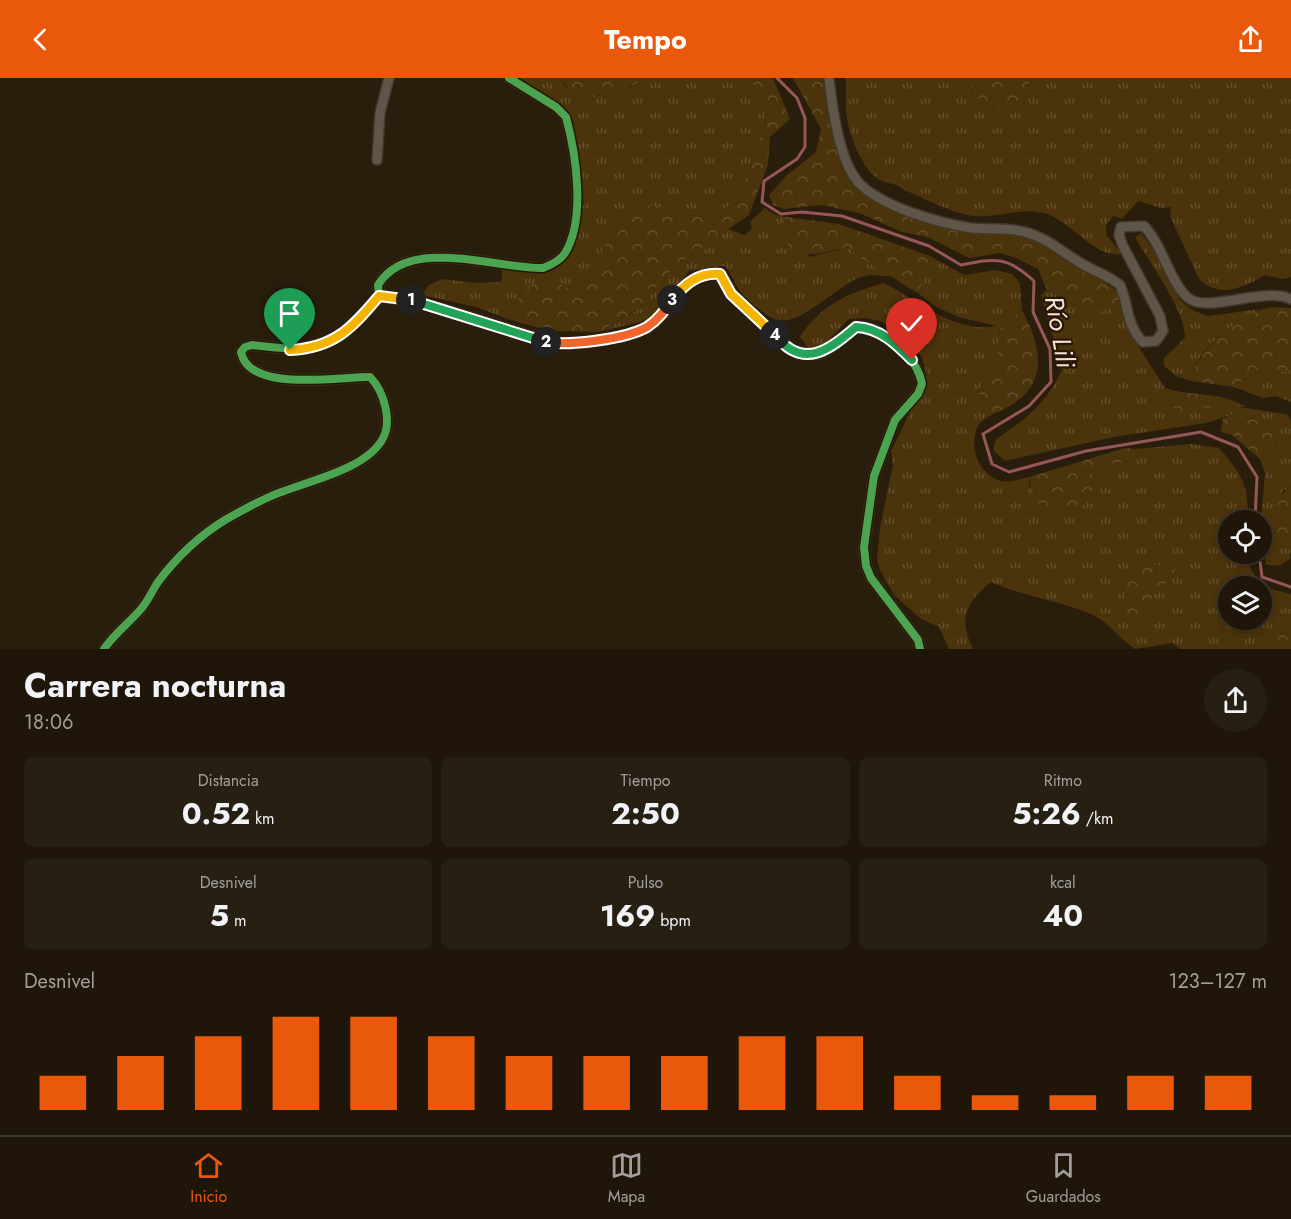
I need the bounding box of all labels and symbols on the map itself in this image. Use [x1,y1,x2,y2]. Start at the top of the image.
pin: 1 [396,285,426,315]
pin: 3 [657,285,687,315]
pin [264,288,315,350]
water label: Río Lili [1035,293,1085,371]
pin [886,298,937,360]
pin: 4 [760,320,790,350]
pin: 2 [531,327,561,357]

